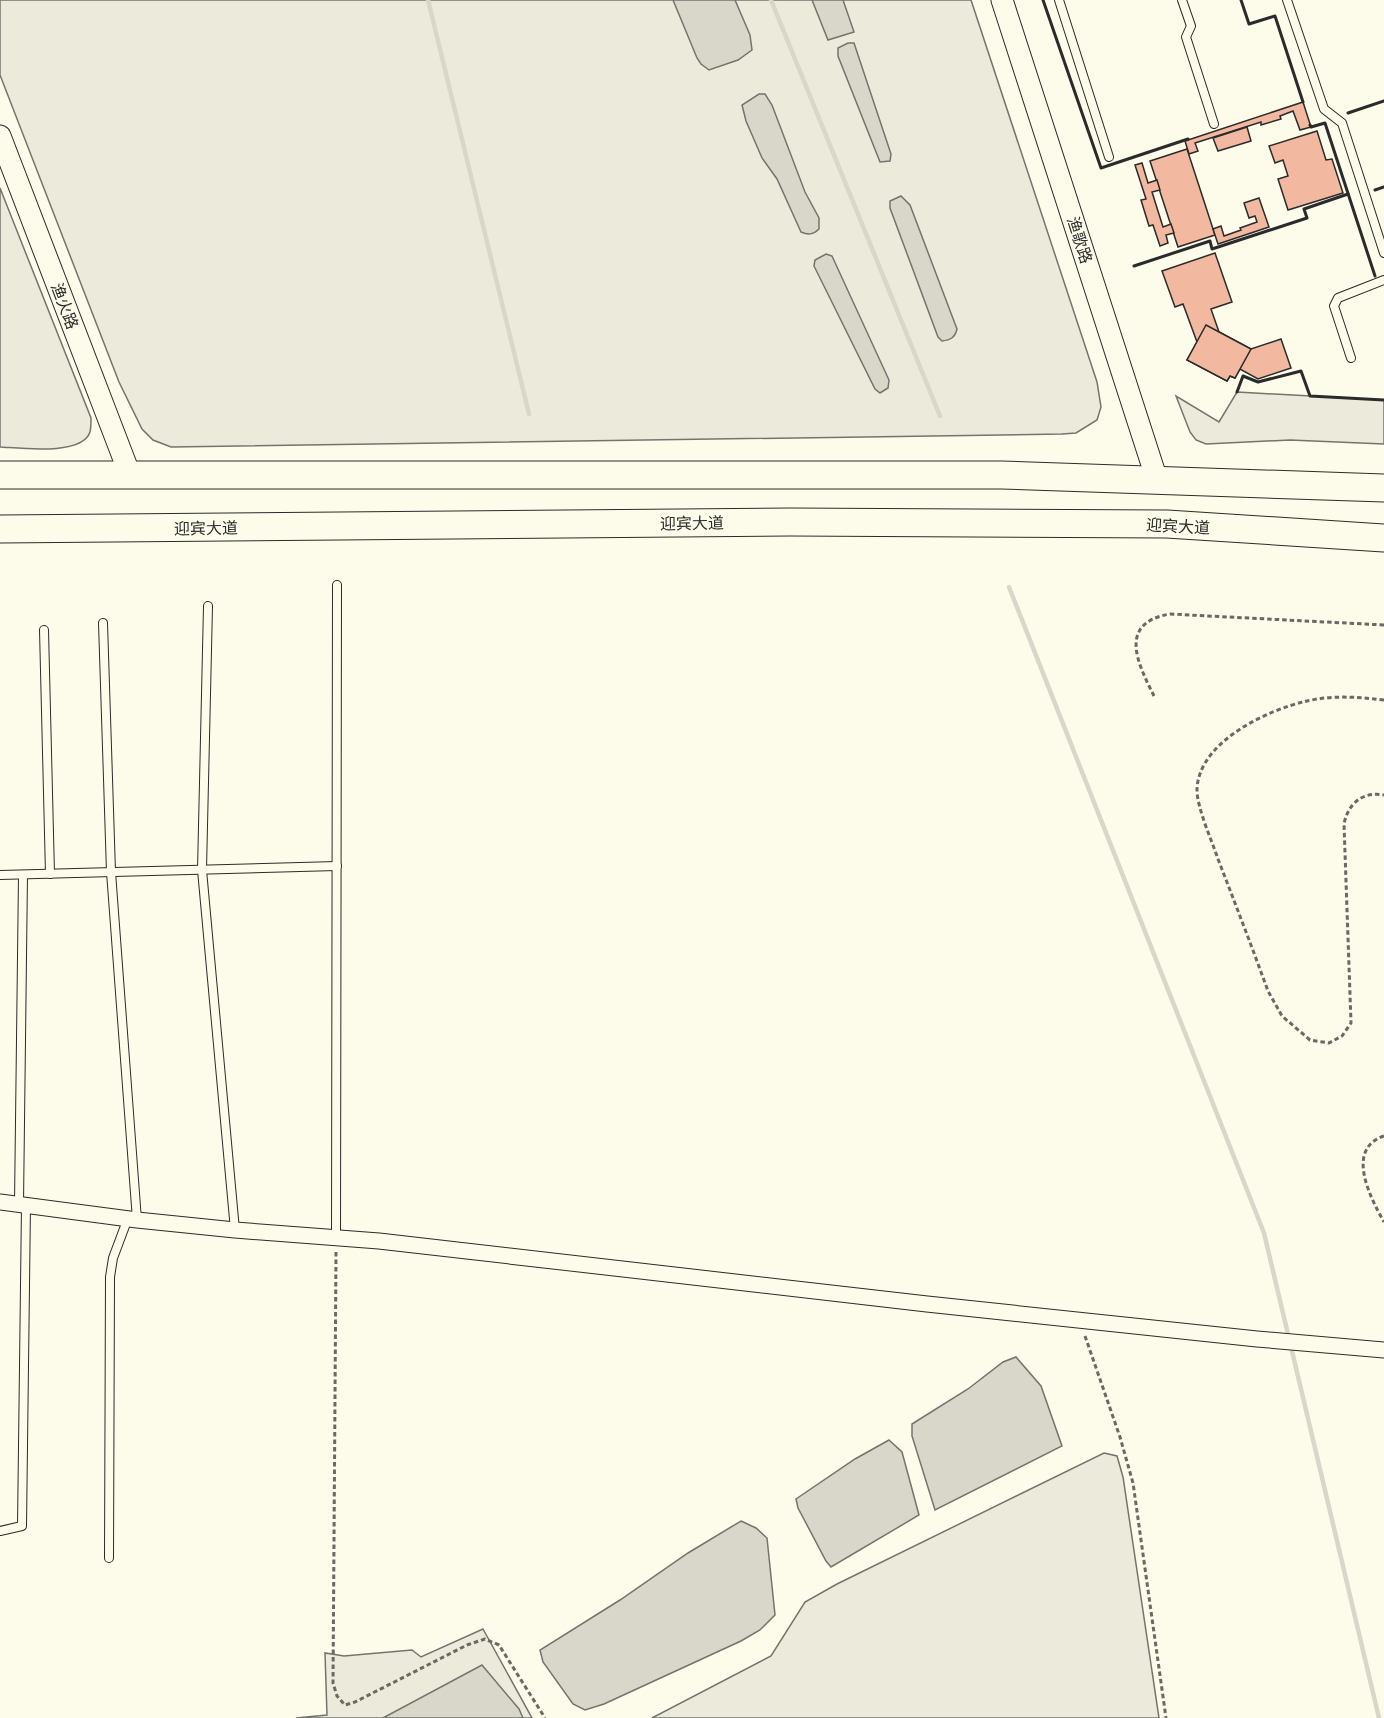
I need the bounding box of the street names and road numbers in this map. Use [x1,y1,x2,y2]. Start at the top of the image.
street label: 渔歌路 [1063,214,1097,266]
street label: 渔火路 [47,280,83,332]
street label: 迎宾大道 [660,512,724,534]
street label: 迎宾大道 [1146,514,1210,538]
street label: 迎宾大道 [174,517,238,539]

